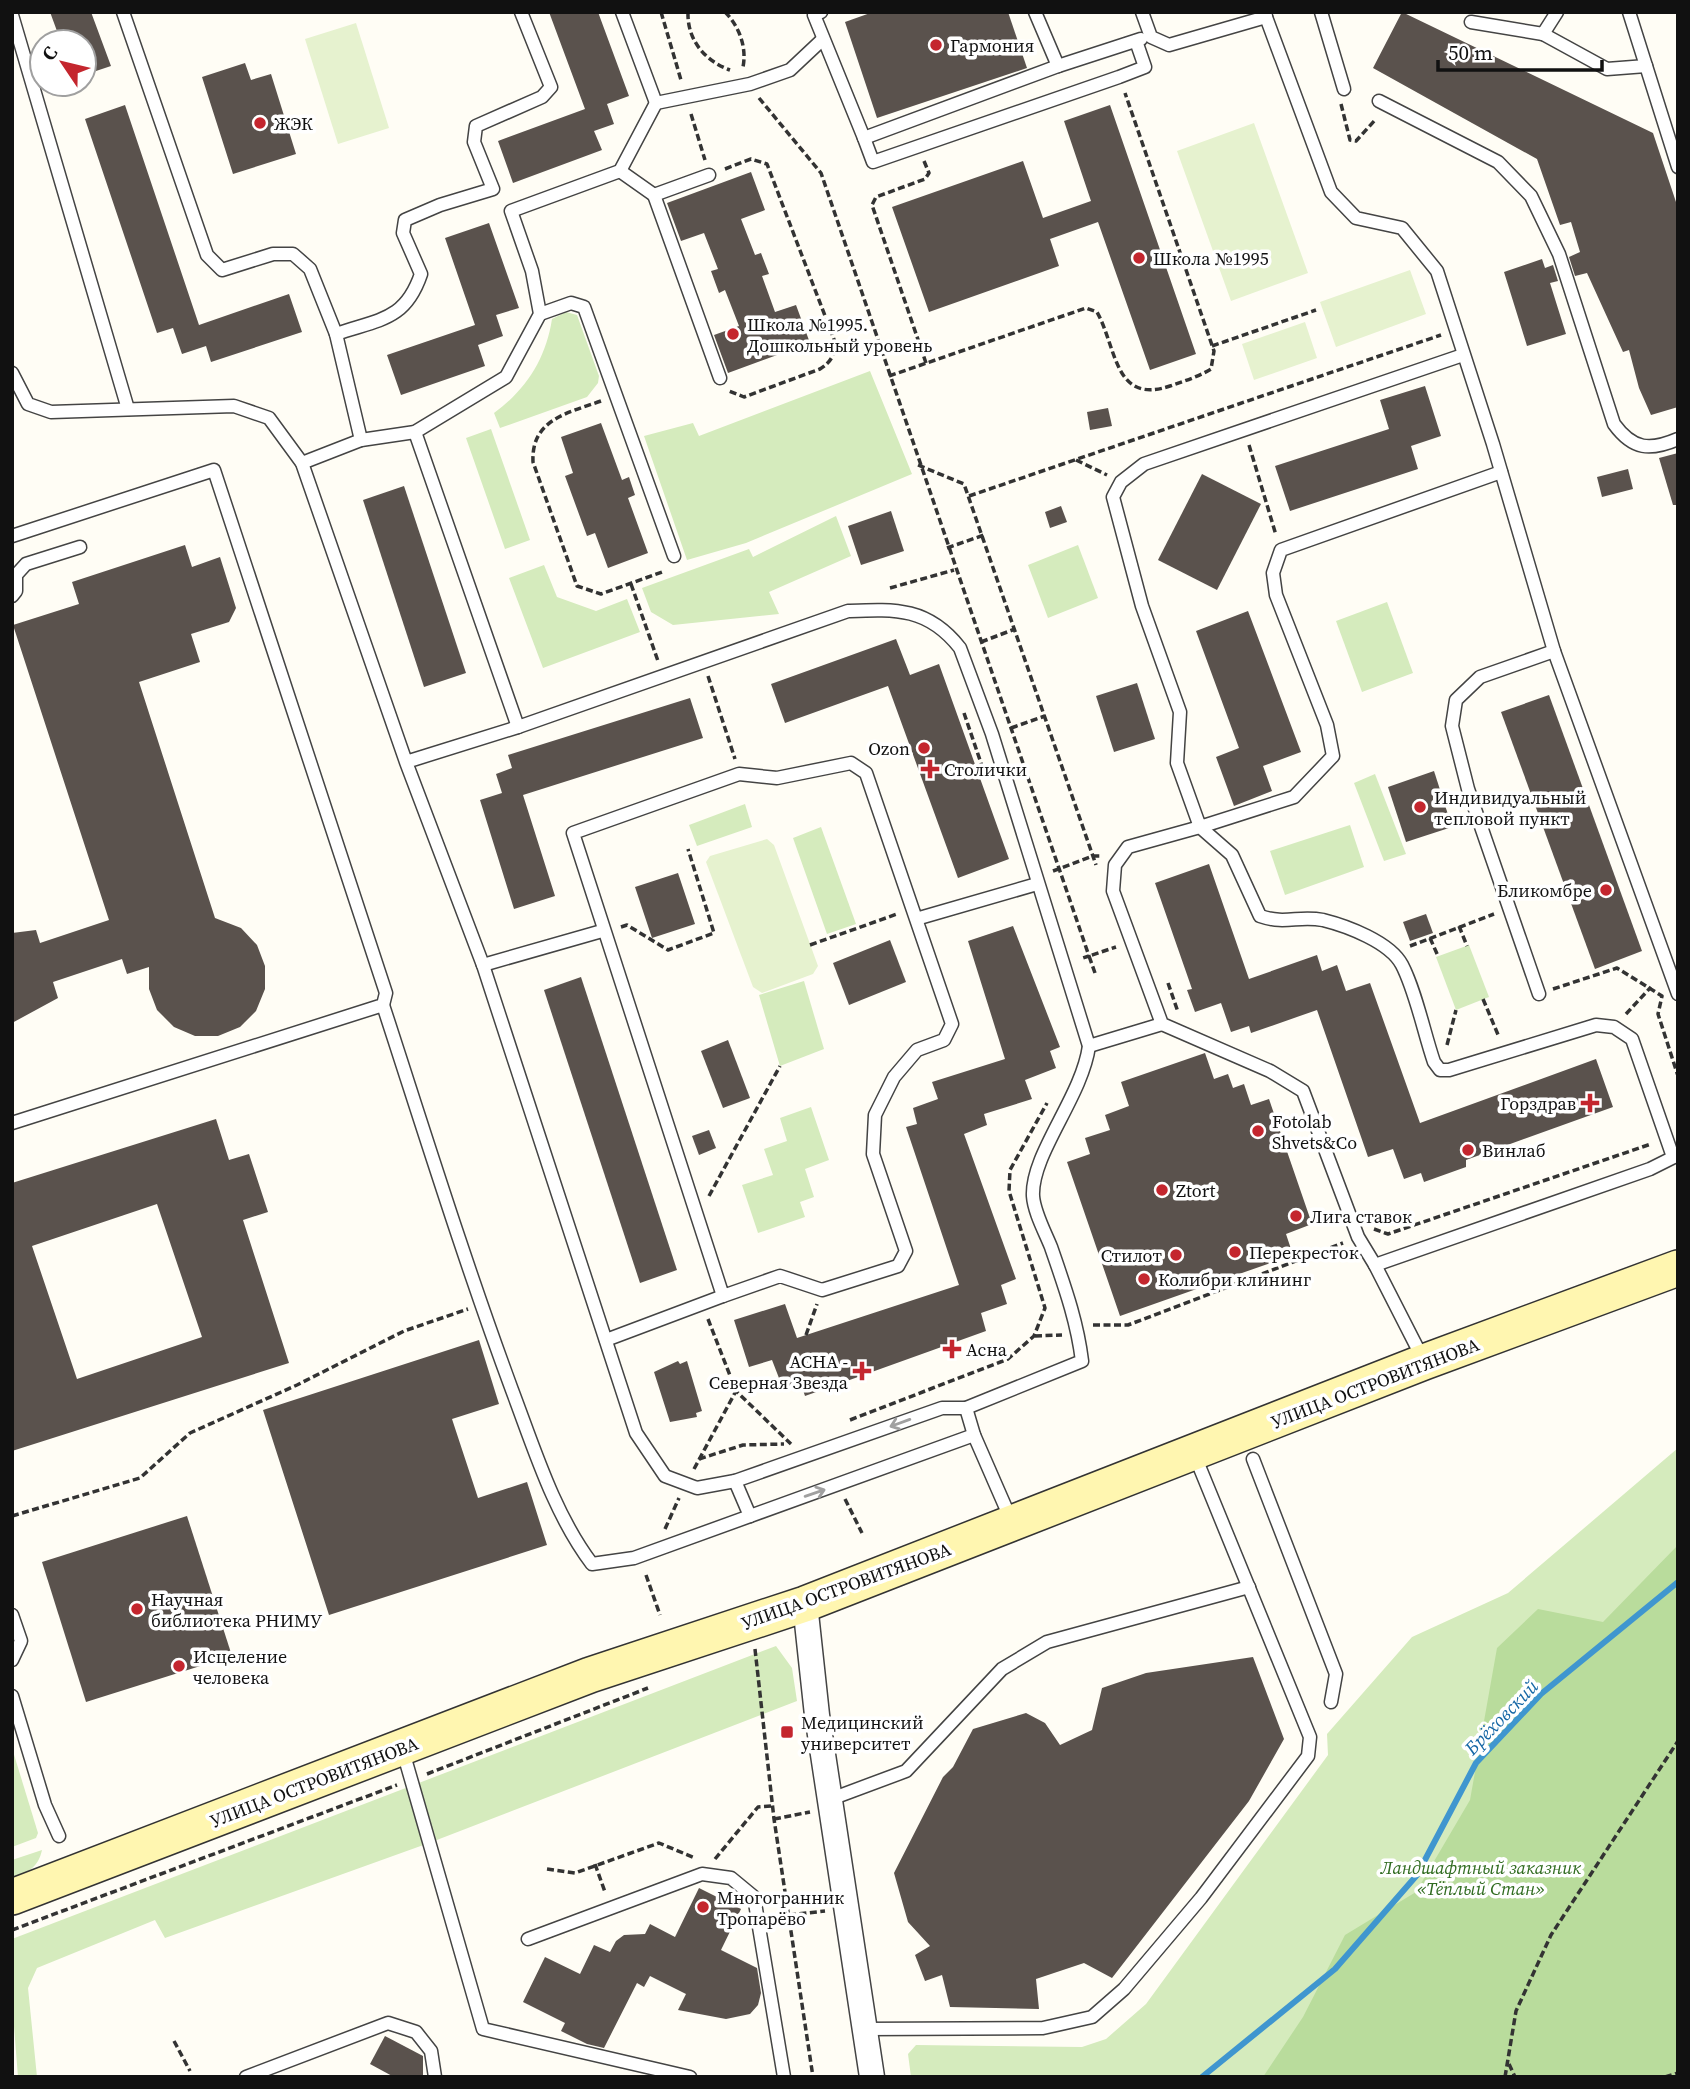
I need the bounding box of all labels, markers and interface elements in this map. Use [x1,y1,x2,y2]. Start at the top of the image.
north arrow [28,28,98,98]
scale bar [1438,28,1602,72]
place label: Гармония [950,33,1034,58]
marker: Гармония [928,37,944,53]
text: 50 m [1448,38,1493,67]
text: С [35,41,63,66]
place label: ЖЭК [274,111,313,136]
marker: ЖЭК [252,115,268,131]
place label: Школа №1995 [1153,246,1269,271]
marker: Школа №1995 [1131,250,1147,266]
place label: Школа №1995. Дошкольный уровень [747,312,932,358]
marker: Школа №1995. Дошкольный уровень [725,326,741,342]
place label: Ozon [868,736,910,761]
marker: Ozon [916,740,932,756]
place label: Столички [944,757,1027,782]
marker: Столички [922,761,938,777]
place label: Индивидуальный тепловой пункт [1434,785,1586,831]
marker: Индивидуальный тепловой пункт [1412,799,1428,815]
place label: Бликомбре [1497,878,1592,903]
marker: Бликомбре [1598,882,1614,898]
place label: Горздрав [1500,1091,1576,1116]
marker: Горздрав [1582,1095,1598,1111]
place label: Fotolab Shvets&Co [1272,1109,1357,1155]
marker: Fotolab Shvets&Co [1250,1123,1266,1139]
place label: Винлаб [1482,1138,1545,1163]
marker: Винлаб [1460,1142,1476,1158]
place label: Ztort [1176,1178,1216,1203]
marker: Ztort [1154,1182,1170,1198]
place label: Лига ставок [1310,1204,1412,1229]
marker: Лига ставок [1288,1208,1304,1224]
place label: Перекресток [1249,1240,1359,1265]
place label: Стилот [1101,1243,1162,1268]
marker: Перекресток [1227,1244,1243,1260]
marker: Стилот [1168,1247,1184,1263]
place label: Колибри клининг [1158,1267,1311,1292]
marker: Колибри клининг [1136,1271,1152,1287]
street label: УЛИЦА ОСТРОВИТЯНОВА [1267,1332,1483,1434]
place label: Асна [966,1337,1008,1362]
marker: Асна [944,1341,960,1357]
place label: АСНА - Северная Звезда [709,1349,849,1395]
marker: АСНА - Северная Звезда [854,1363,870,1379]
one-way arrow [890,1418,912,1431]
one-way arrow [803,1486,825,1498]
street label: УЛИЦА ОСТРОВИТЯНОВА [738,1536,954,1636]
place label: Научная библиотека РНИМУ [151,1587,322,1633]
marker: Научная библиотека РНИМУ [129,1601,145,1617]
place label: Исцеление человека [193,1644,287,1690]
marker: Исцеление человека [171,1658,187,1674]
water label: Брёховский [1458,1673,1544,1761]
place label: Медицинский университет [801,1710,924,1756]
marker: Медицинский университет [779,1724,795,1740]
street label: УЛИЦА ОСТРОВИТЯНОВА [206,1731,422,1833]
park label: Ландшафтный заказник «Тёплый Стан» [1380,1855,1581,1901]
place label: Многогранник Тропарёво [717,1885,844,1931]
marker: Многогранник Тропарёво [695,1899,711,1915]

